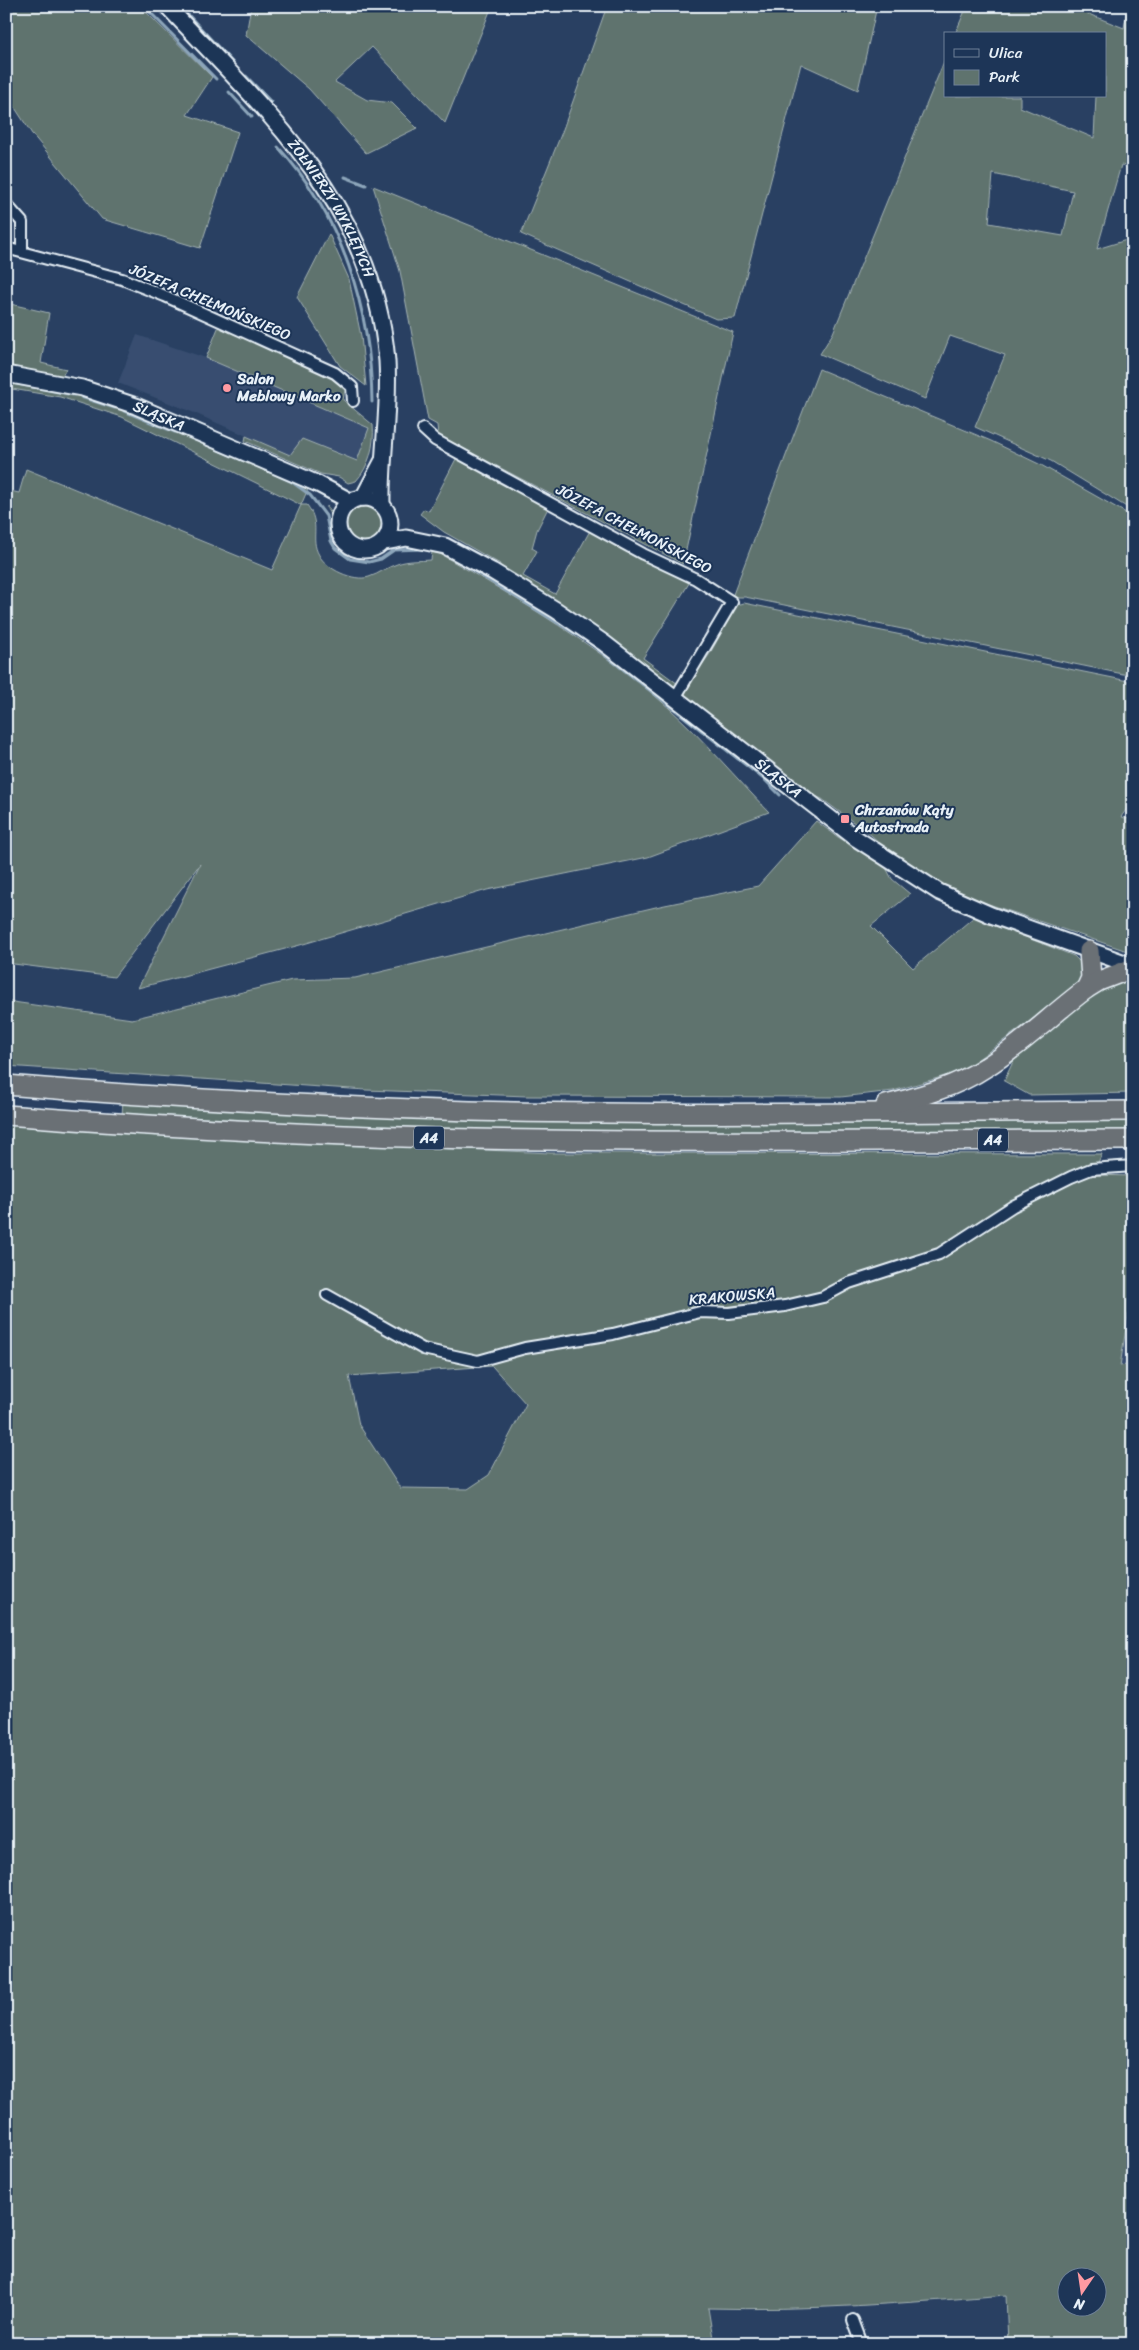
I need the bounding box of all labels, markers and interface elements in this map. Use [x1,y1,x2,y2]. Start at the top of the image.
legend [944,32,1106,98]
text: Ulica [989,40,1023,66]
text: Park [989,64,1020,90]
street label: ŻOŁNIERZY WYKLĘTYCH [281,133,382,281]
street label: JÓZEFA CHEŁMOŃSKIEGO [124,256,295,348]
place label: Salon Meblowy Marko [236,366,341,409]
marker: Salon Meblowy Marko [221,382,233,394]
street label: ŚLĄSKA [129,393,189,438]
street label: JÓZEFA CHEŁMOŃSKIEGO [550,476,717,581]
street label: ŚLĄSKA [749,751,808,805]
place label: Chrzanów Kąty Autostrada [854,797,955,840]
marker: Chrzanów Kąty Autostrada [839,813,851,825]
road number: A4 [414,1126,444,1150]
road number: A4 [978,1128,1008,1152]
street label: KRAKOWSKA [688,1279,776,1313]
north arrow [1056,2268,1106,2318]
text: N [1071,2291,1088,2318]

